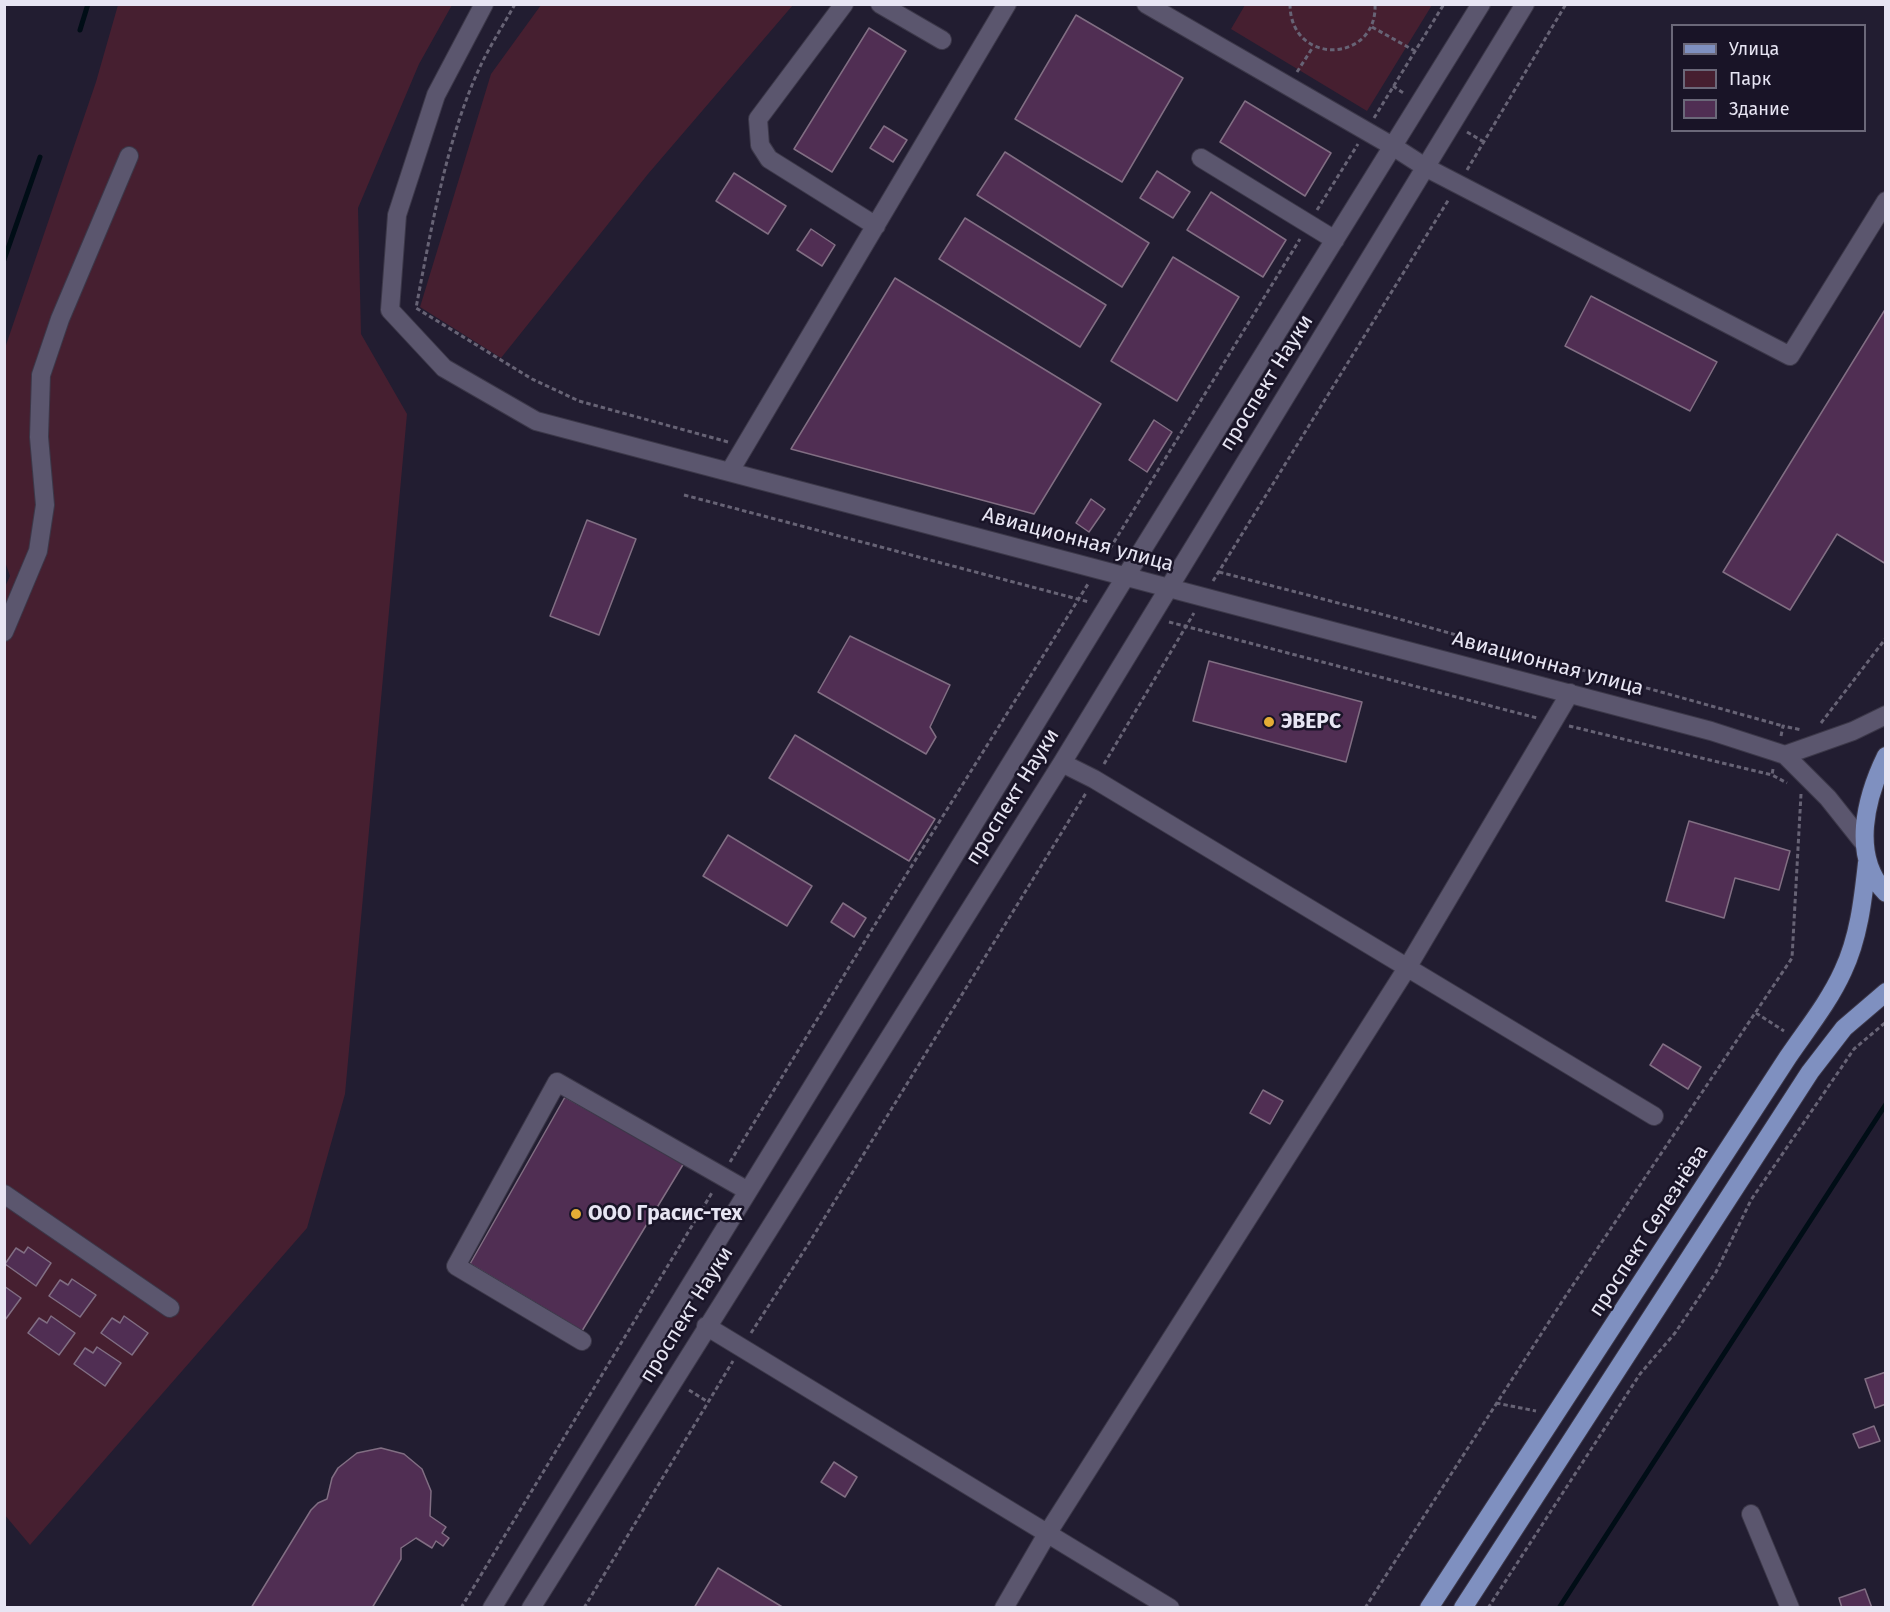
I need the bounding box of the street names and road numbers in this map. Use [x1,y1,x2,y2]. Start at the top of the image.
street label: проспект Науки [1215,310,1319,456]
street label: Авиационная улица [980,502,1176,578]
street label: Авиационная улица [1450,626,1646,702]
street label: проспект Науки [961,724,1065,870]
street label: проспект Селезнёва [1584,1140,1714,1322]
street label: проспект Науки [635,1242,739,1388]

